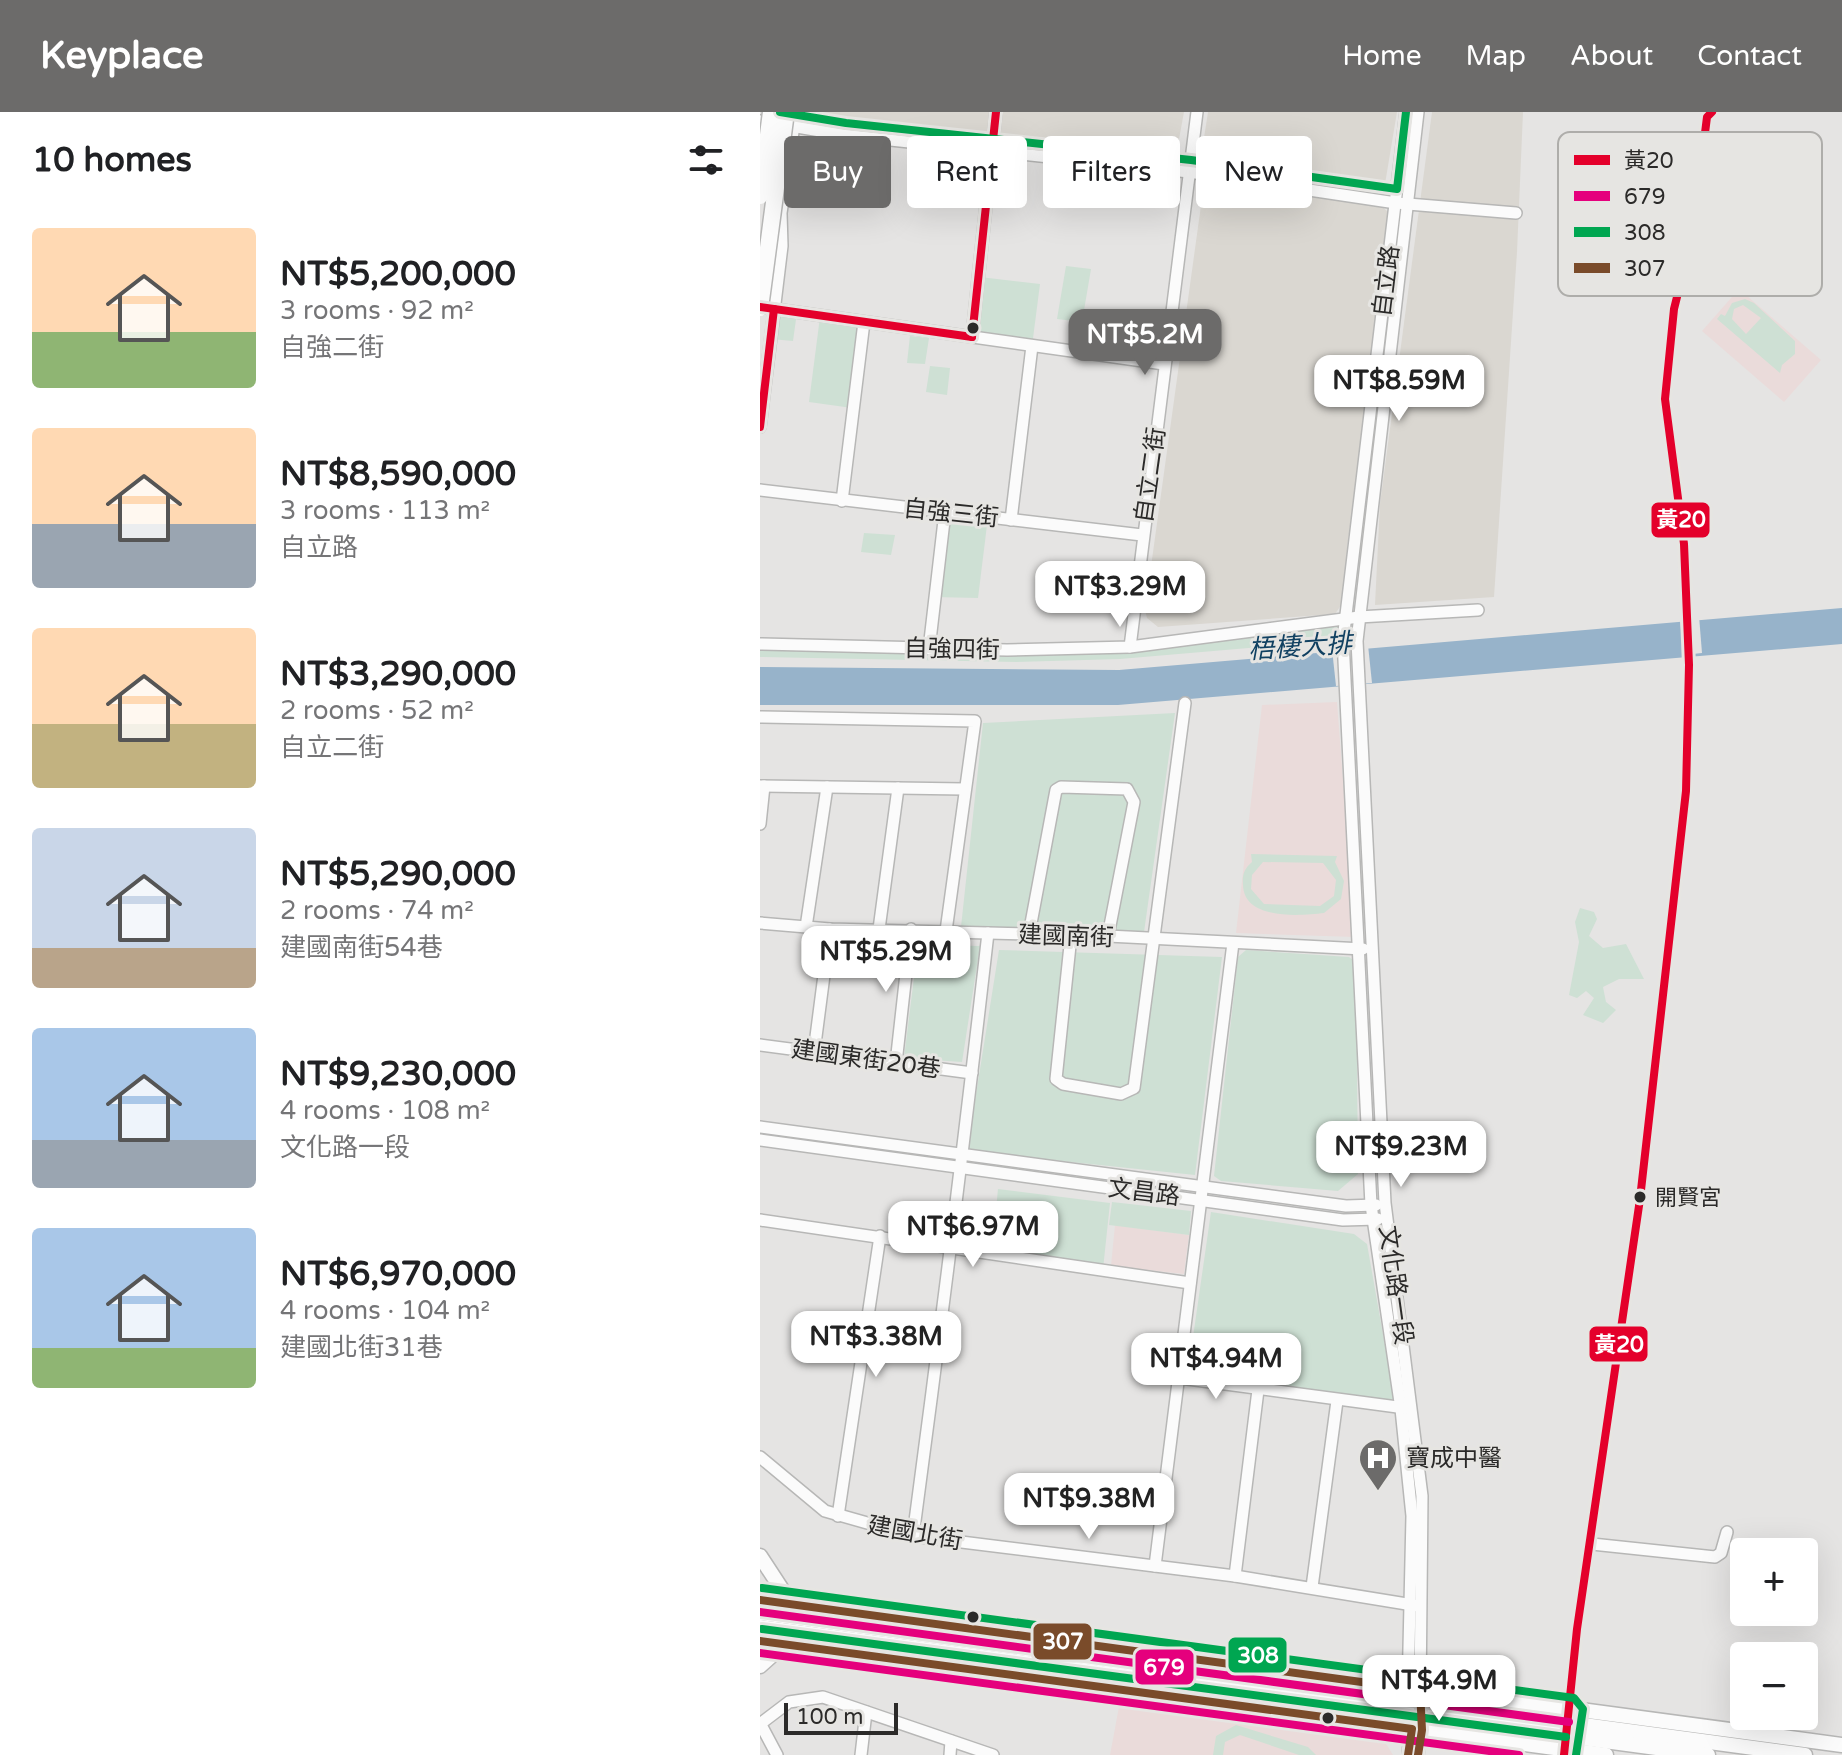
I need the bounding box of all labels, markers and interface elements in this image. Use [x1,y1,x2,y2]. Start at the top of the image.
text: Keyplace [40,33,204,79]
text: Home [1342,39,1422,73]
text: Map [1466,39,1526,73]
text: About [1570,39,1653,73]
text: Contact [1697,39,1802,73]
legend [1558,132,1822,296]
chip: Buy [784,136,891,208]
chip: Rent [907,136,1027,208]
chip: Filters [1043,136,1180,208]
chip: New [1196,136,1312,208]
icon: filters [684,138,728,182]
text: 10 homes [32,140,192,181]
text: 黃20 [1624,148,1674,174]
text: 679 [1624,184,1665,210]
text: 308 [1624,220,1665,246]
street label: 自立路 [1368,244,1405,319]
text: NT$5,200,000 [280,254,516,295]
text: 307 [1624,256,1665,282]
icon: home [96,260,192,356]
text: 3 rooms · 92 m² [280,295,474,326]
pin: NT$5.2M [1071,309,1219,377]
text: NT$5.2M [1086,319,1204,350]
unlabelled marker [965,320,981,336]
text: 自強二街 [280,332,384,363]
pin: NT$8.59M [1316,355,1482,423]
text: NT$8.59M [1332,365,1466,396]
street label: 自立二街 [1129,426,1172,525]
text: NT$8,590,000 [280,454,516,495]
icon: home [96,460,192,556]
street label: 自強三街 [902,494,1000,533]
text: 3 rooms · 113 m² [280,495,490,526]
line badge: 黃20 [1650,501,1711,539]
text: 黃20 [1656,507,1706,533]
text: 自立路 [280,532,358,563]
pin: NT$3.29M [1037,561,1203,629]
text: NT$3.29M [1053,571,1187,602]
water label: 梧棲大排 [1247,627,1356,666]
street label: 自強四街 [904,634,1000,665]
text: NT$3,290,000 [280,654,516,695]
icon: home [96,660,192,756]
text: 2 rooms · 52 m² [280,695,474,726]
text: 自立二街 [280,732,384,763]
text: NT$5,290,000 [280,854,516,895]
icon: home [96,860,192,956]
text: 2 rooms · 74 m² [280,895,474,926]
street label: 建國南街 [1018,920,1114,953]
pin: NT$5.29M [803,926,969,994]
text: 建國南街54巷 [280,932,443,963]
text: NT$5.29M [819,936,953,967]
street label: 建國東街20巷 [790,1035,942,1084]
text: NT$9,230,000 [280,1054,516,1095]
icon: home [96,1060,192,1156]
text: 4 rooms · 108 m² [280,1095,490,1126]
pin: NT$9.23M [1318,1121,1484,1189]
text: NT$9.23M [1334,1131,1468,1162]
text: 文化路一段 [280,1132,410,1163]
street label: 文昌路 [1106,1174,1181,1211]
place label: 開賢宮 [1655,1185,1721,1211]
marker: 開賢宮 [1632,1189,1648,1205]
pin: NT$6.97M [890,1201,1056,1269]
text: NT$6.97M [906,1211,1040,1242]
street label: 文化路一段 [1373,1224,1418,1347]
text: NT$6,970,000 [280,1254,516,1295]
icon: home [96,1260,192,1356]
text: 4 rooms · 104 m² [280,1295,490,1326]
pin: NT$3.38M [793,1311,959,1379]
text: NT$3.38M [809,1321,943,1352]
line badge: 黃20 [1588,1325,1649,1363]
text: 建國北街31巷 [280,1332,443,1363]
text: 黃20 [1594,1332,1644,1358]
pin: NT$4.94M [1133,1333,1299,1401]
text: NT$4.94M [1149,1343,1283,1374]
hospital icon: 寶成中醫 [1357,1437,1399,1492]
place label: 寶成中醫 [1406,1444,1502,1473]
pin: NT$9.38M [1006,1473,1172,1541]
text: NT$9.38M [1022,1483,1156,1514]
street label: 建國北街 [865,1511,965,1556]
map controls [1730,1538,1818,1730]
button: + [1730,1538,1818,1626]
unlabelled marker [965,1609,981,1625]
line badge: 307 [1032,1622,1093,1661]
text: 307 [1042,1629,1084,1655]
line badge: 308 [1227,1636,1288,1674]
button: − [1730,1642,1818,1730]
text: 308 [1237,1643,1279,1669]
line badge: 679 [1134,1648,1195,1686]
text: 679 [1143,1655,1185,1681]
pin: NT$4.9M [1365,1655,1513,1723]
text: NT$4.9M [1380,1665,1498,1696]
scale bar [784,1699,898,1735]
text: 100 m [796,1704,863,1730]
unlabelled marker [1320,1710,1336,1726]

